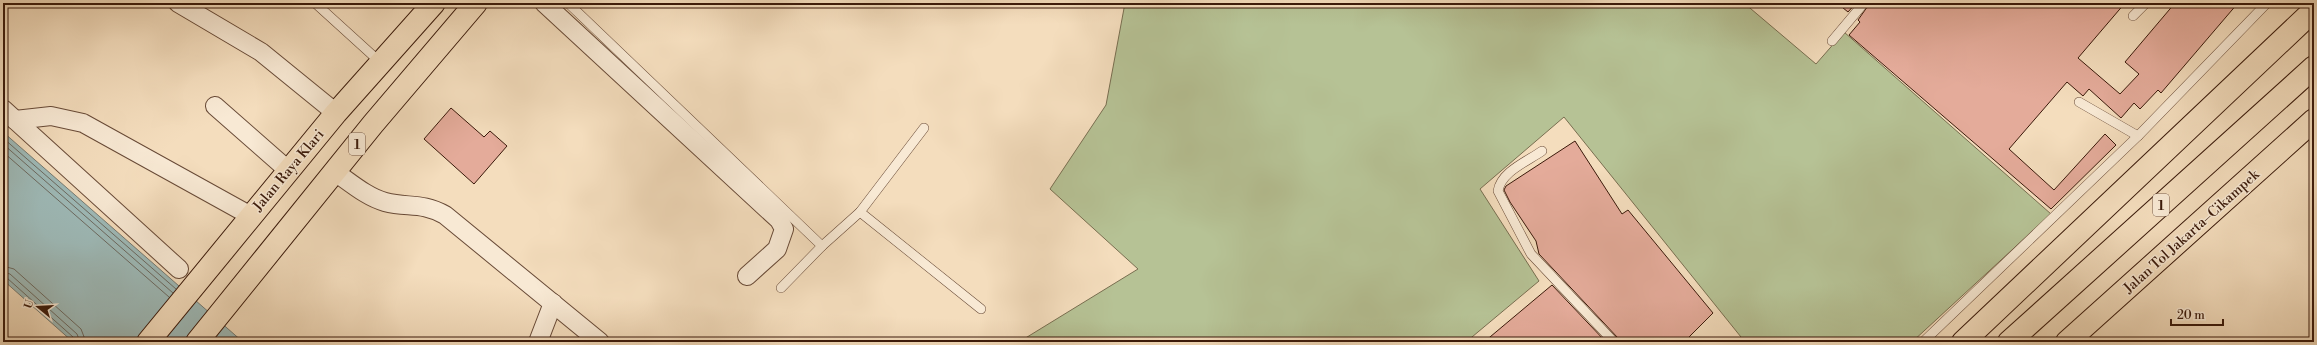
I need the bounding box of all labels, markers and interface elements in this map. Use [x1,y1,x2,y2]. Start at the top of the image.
street label: Jalan Raya Klari [249,126,329,216]
road number: 1 [349,133,365,155]
street label: Jalan Tol Jakarta–Cikampek [2119,165,2264,298]
road number: 1 [2153,194,2169,216]
north arrow [18,287,58,327]
text: U [21,298,38,310]
scale bar [2171,301,2223,327]
text: 20 m [2177,308,2205,323]

